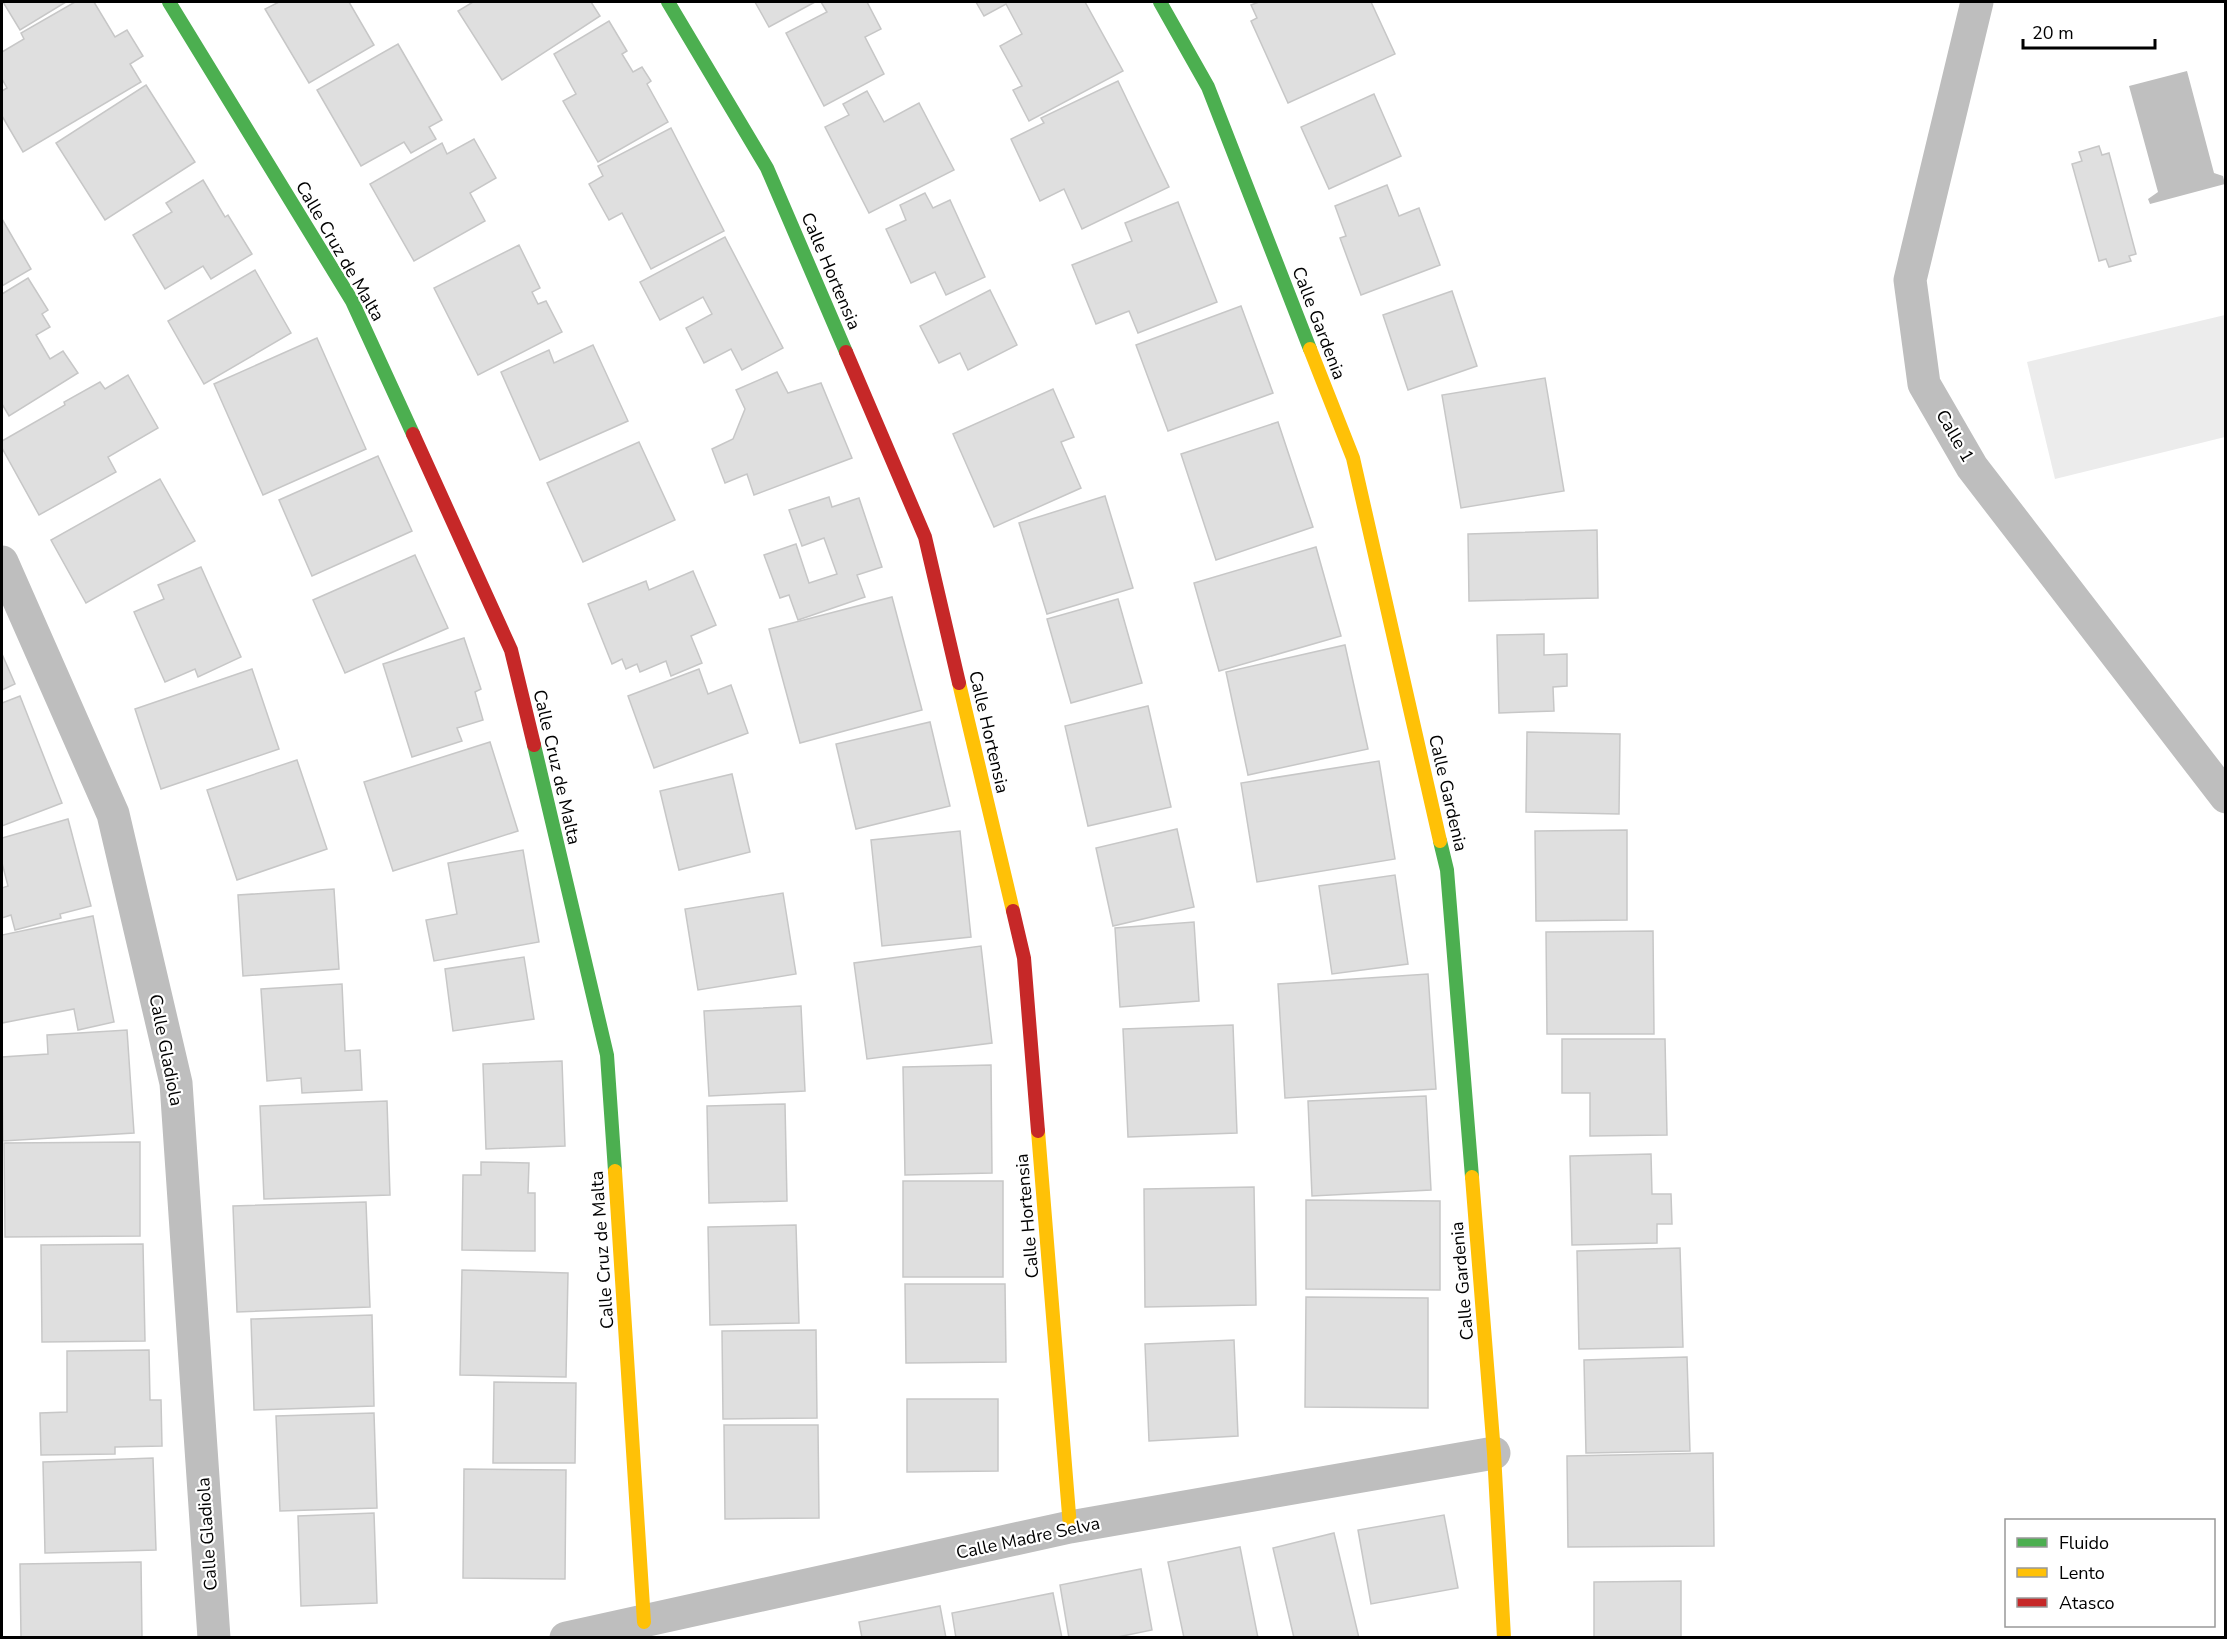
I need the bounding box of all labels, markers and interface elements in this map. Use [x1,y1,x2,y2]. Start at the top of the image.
scale bar [2023,12,2155,50]
text: 20 m [2032,21,2074,45]
street label: Calle Cruz de Malta [290,176,390,326]
street label: Calle Hortensia [796,209,866,333]
street label: Calle Gardenia [1286,263,1352,383]
street label: Calle 1 [1930,405,1980,467]
street label: Calle Hortensia [963,668,1015,796]
street label: Calle Cruz de Malta [527,687,587,847]
street label: Calle Gardenia [1423,732,1473,854]
street label: Calle Gladiola [143,992,189,1108]
street label: Calle Hortensia [1010,1153,1044,1279]
street label: Calle Cruz de Malta [585,1170,619,1330]
street label: Calle Gardenia [1445,1221,1479,1341]
street label: Calle Gladiola [191,1476,223,1592]
street label: Calle Madre Selva [954,1511,1102,1565]
legend [2005,1519,2215,1627]
text: Fluido [2059,1531,2109,1555]
text: Lento [2059,1561,2105,1585]
text: Atasco [2059,1591,2115,1615]

